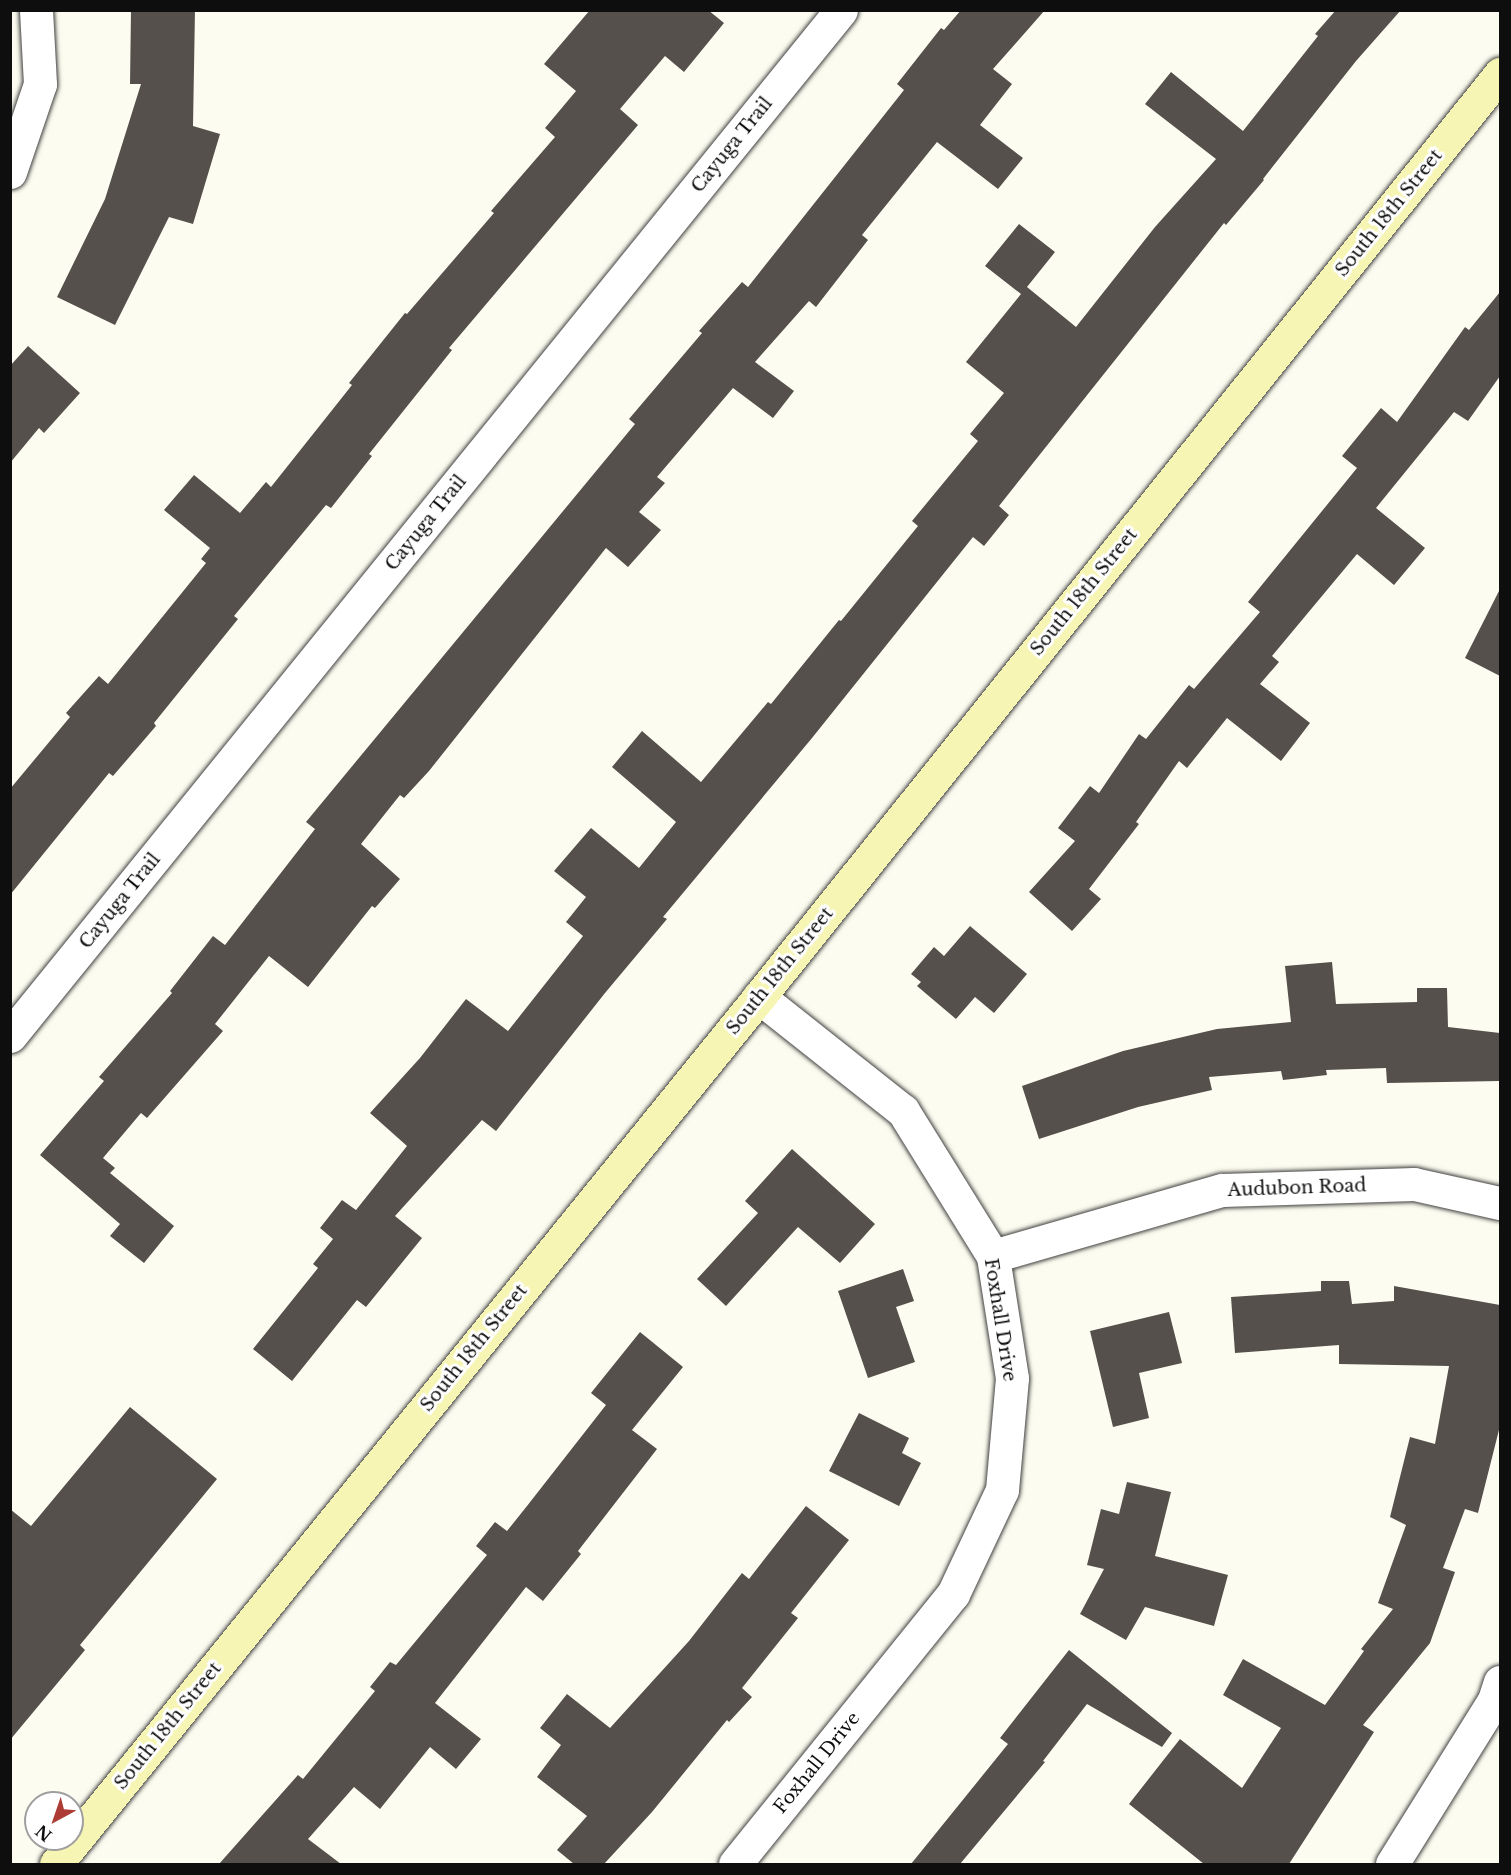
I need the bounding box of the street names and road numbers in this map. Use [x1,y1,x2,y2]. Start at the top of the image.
street label: Cayuga Trail [687,93,777,197]
street label: South 18th Street [1331,145,1447,281]
street label: Cayuga Trail [381,471,471,575]
street label: South 18th Street [1026,524,1142,660]
street label: Cayuga Trail [75,849,165,953]
street label: South 18th Street [722,903,838,1039]
street label: Audubon Road [1227,1175,1367,1201]
street label: Foxhall Drive [980,1257,1020,1383]
street label: South 18th Street [416,1280,532,1416]
street label: South 18th Street [110,1658,226,1794]
street label: Foxhall Drive [769,1708,865,1818]

